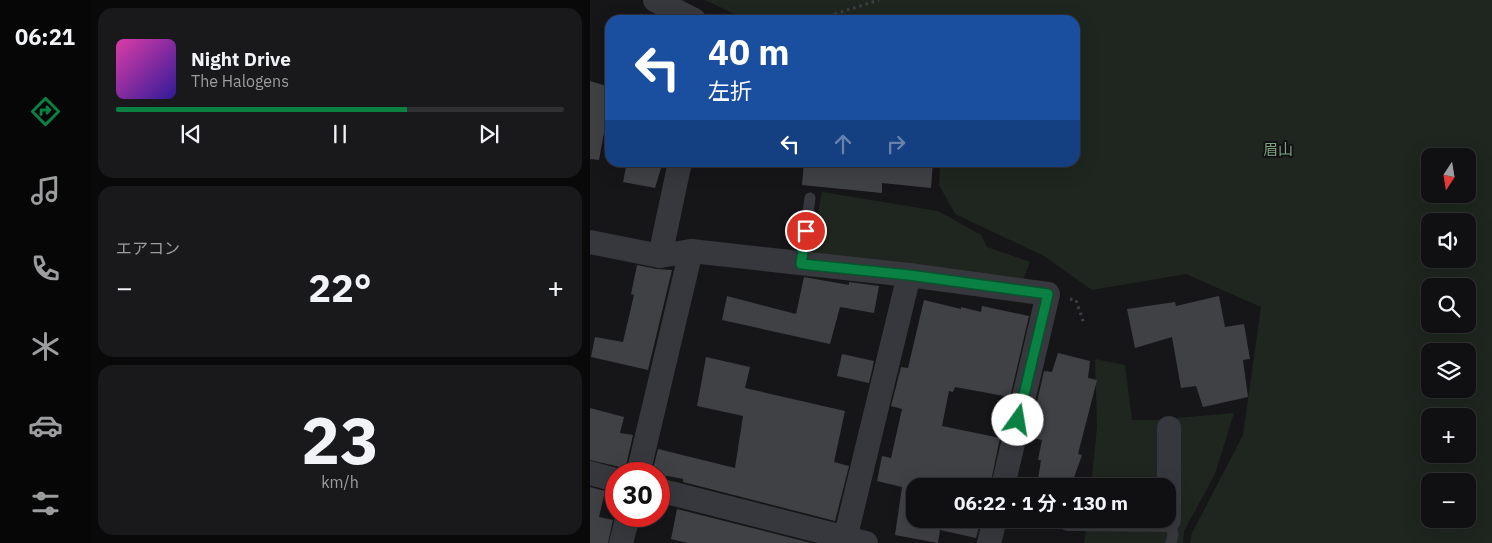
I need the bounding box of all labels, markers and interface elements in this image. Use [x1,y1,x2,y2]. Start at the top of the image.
text: 06:21 [15,22,75,51]
text: 40 m [708,29,790,75]
icon: left [625,35,690,100]
text: Night Drive [191,47,291,71]
text: The Halogens [191,71,289,91]
text: 左折 [708,76,752,105]
icon: directions [28,94,63,129]
icon: previous [177,120,205,148]
icon: pause [326,120,354,148]
icon: next [475,120,503,148]
icon: left [776,130,804,158]
icon: ahead [829,130,857,158]
icon: right [882,130,910,158]
park label: 眉山 [1263,140,1293,159]
north arrow [1421,148,1476,202]
map controls [1421,148,1476,528]
icon: music [28,173,63,208]
pin [785,210,827,252]
button: sound [1421,213,1476,268]
icon: arrive [792,217,820,245]
text: エアコン [116,238,180,258]
icon: phone [28,251,63,286]
text: 22° [308,263,372,312]
text: − [116,269,133,306]
text: + [547,269,564,306]
button: search [1421,278,1476,333]
icon: climate [28,329,63,364]
button: layers [1421,343,1476,398]
position arrow [991,393,1043,445]
text: 23 [301,397,379,482]
icon: car [28,408,63,443]
button: + [1421,408,1476,463]
speed limit sign: 30 [605,462,670,527]
text: km/h [321,472,359,492]
button: − [1421,473,1476,528]
icon: filters [28,486,63,521]
text: 06:22 · 1 分 · 130 m [954,491,1128,515]

